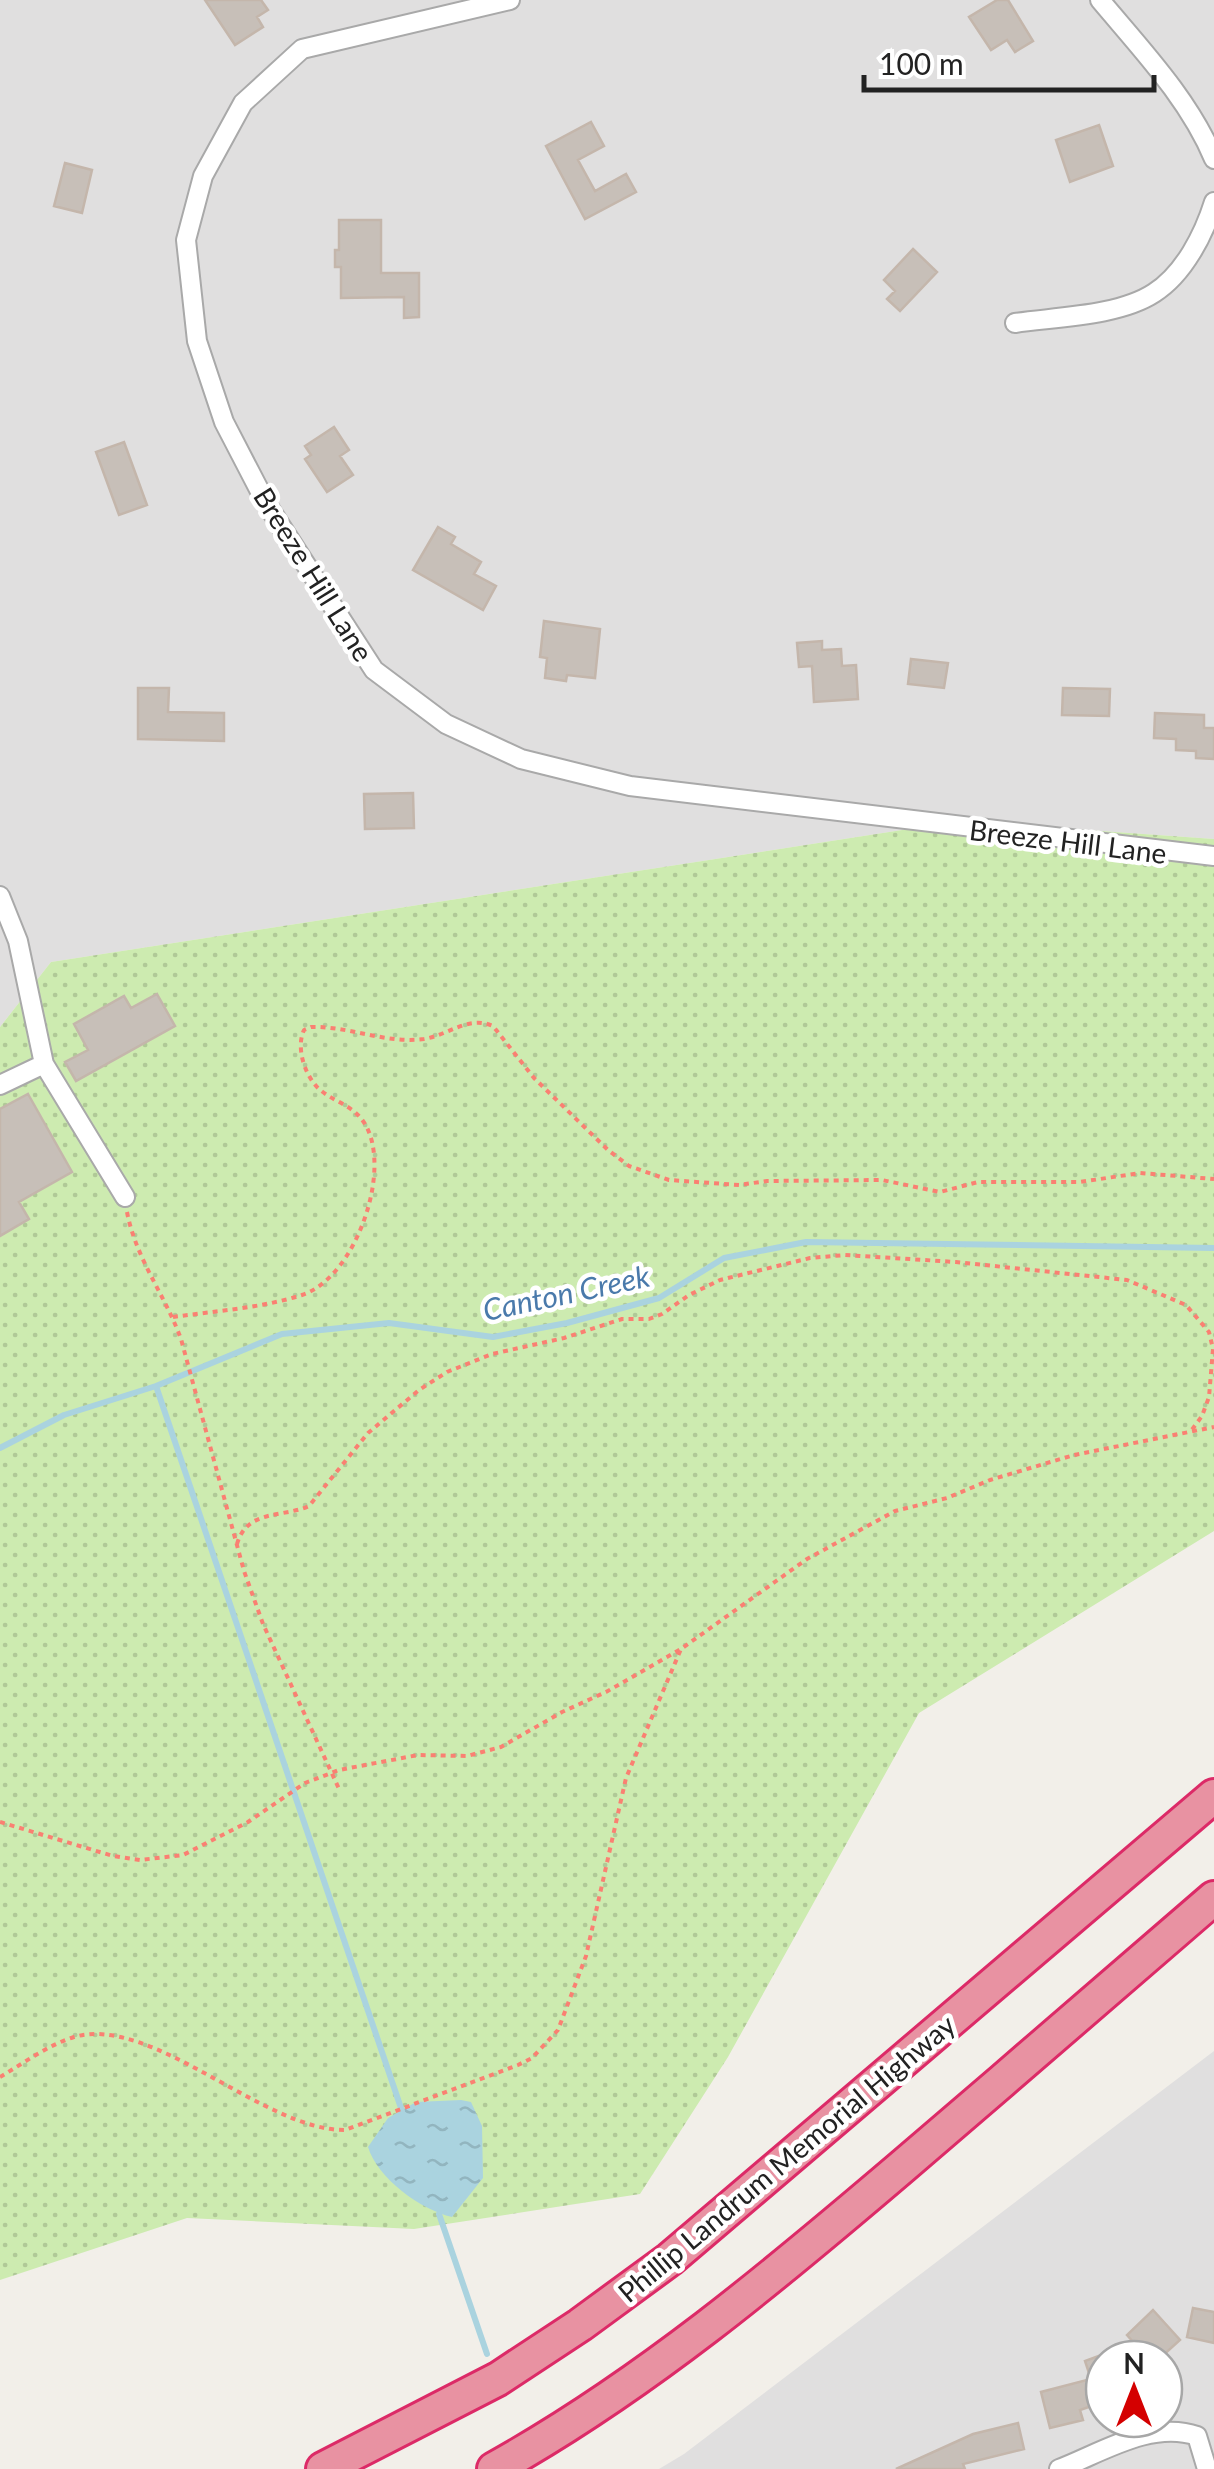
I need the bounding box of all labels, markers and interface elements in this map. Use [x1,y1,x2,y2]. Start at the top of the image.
scale bar [864,30,1154,92]
text: 100 m [879,45,964,81]
street label: Breeze Hill Lane [247,481,381,667]
street label: Breeze Hill Lane [968,812,1168,870]
water label: Canton Creek [479,1257,653,1327]
street label: Phillip Landrum Memorial Highway [611,2007,962,2309]
north arrow [1084,2339,1184,2439]
text: N [1123,2346,1145,2380]

